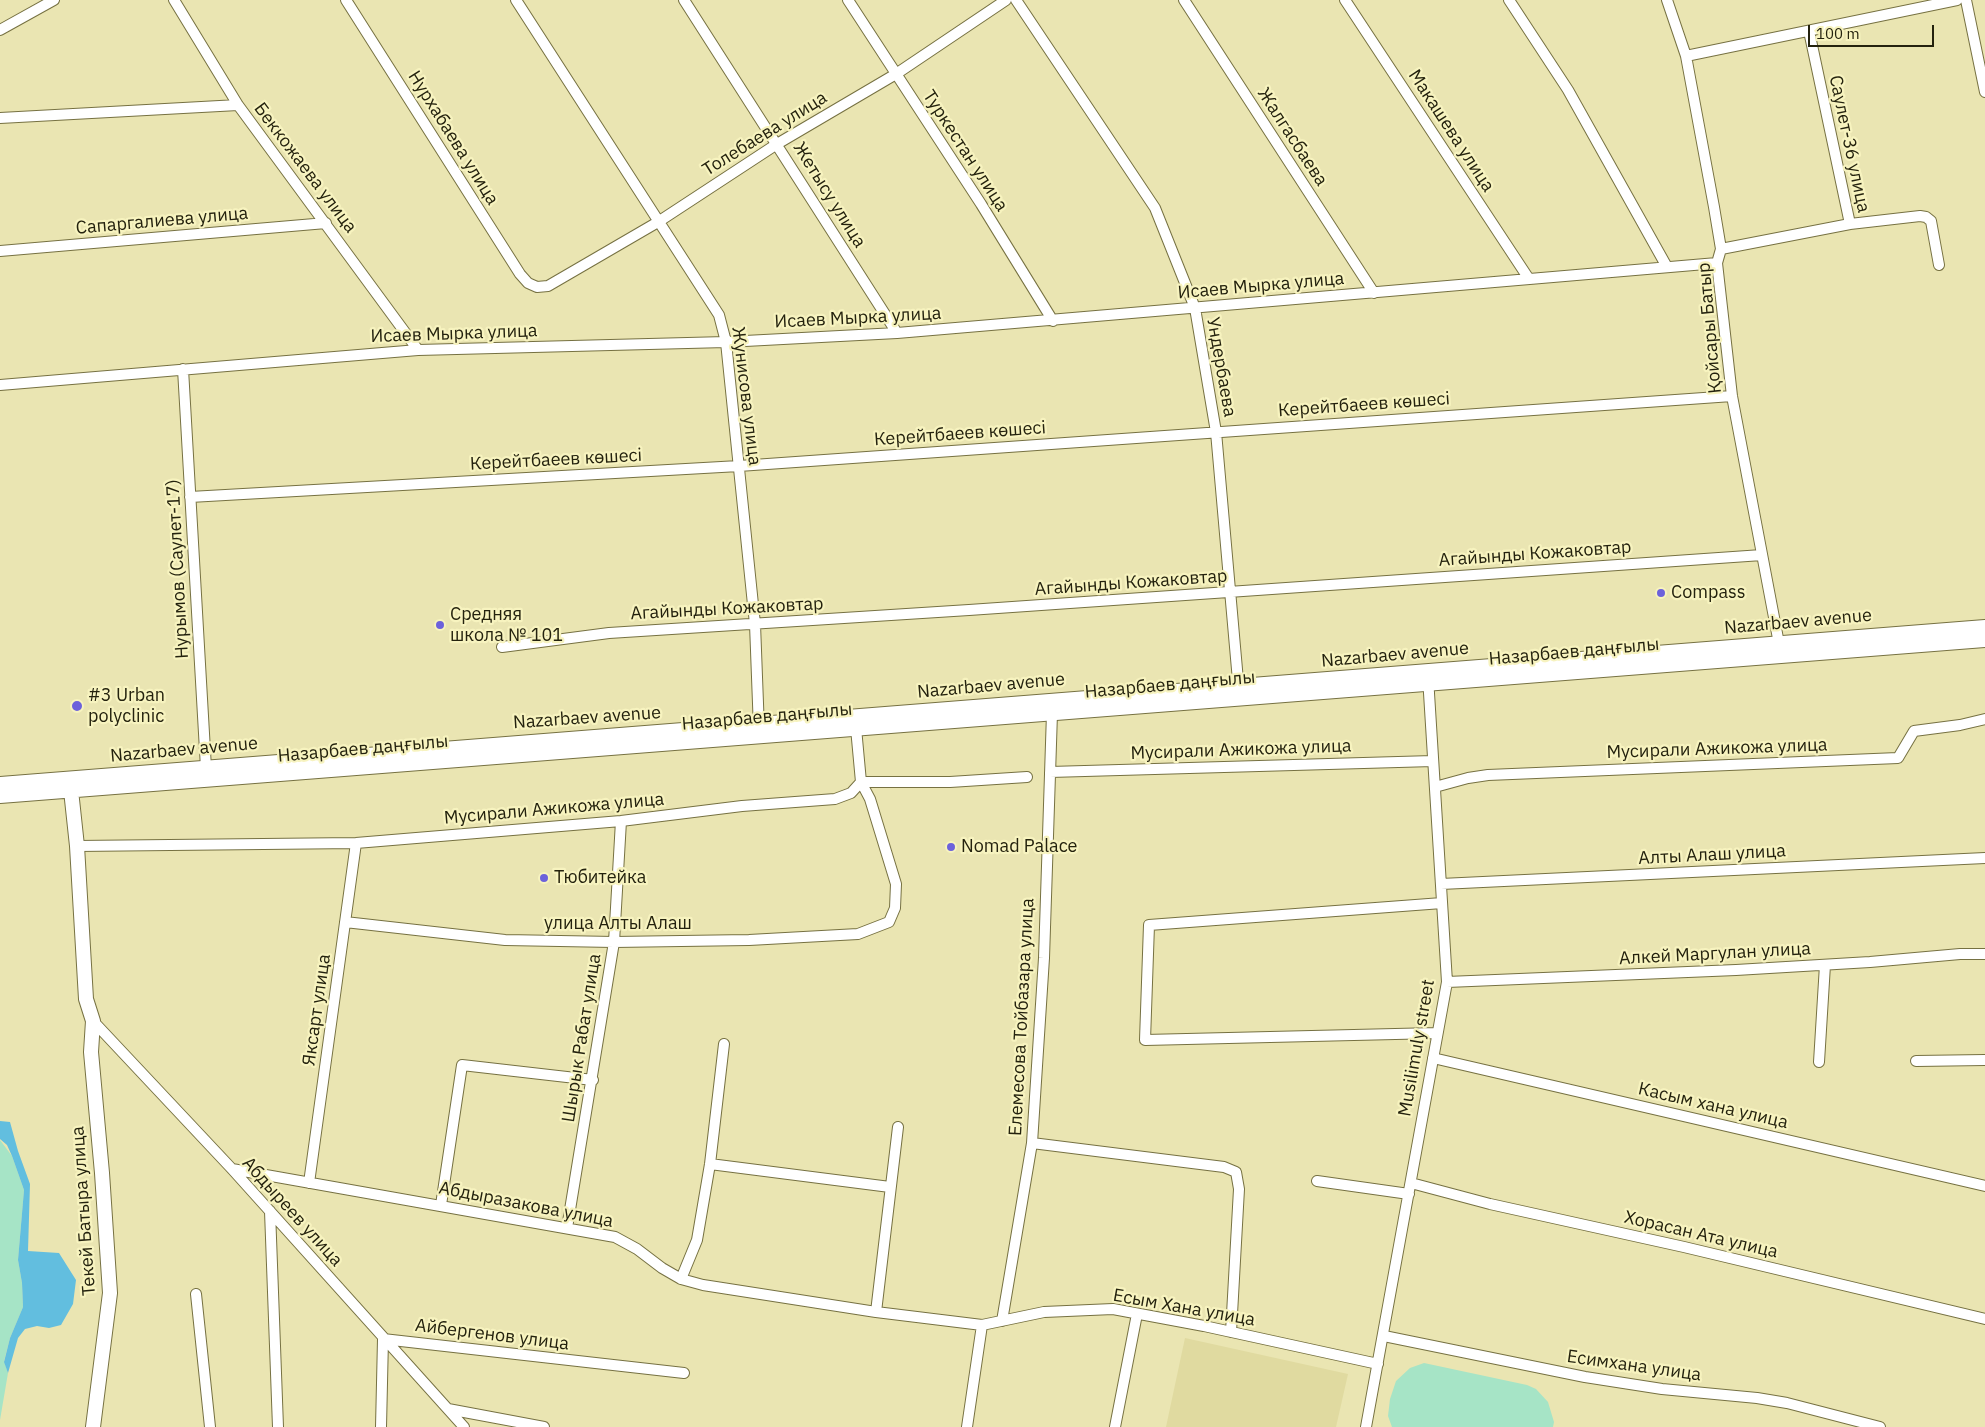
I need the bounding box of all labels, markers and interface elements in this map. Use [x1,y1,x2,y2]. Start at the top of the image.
scale bar [1810,15,1936,47]
text: 100 m [1816,24,1860,43]
street label: Макашева улица [1403,66,1499,196]
street label: Нурхабаева улица [403,67,503,209]
street label: Саулет-36 улица [1824,73,1874,215]
street label: Жалгасбаева [1252,84,1332,190]
street label: Туркестан улица [918,86,1012,216]
street label: Толебаева улица [699,87,831,181]
street label: Беккожаева улица [249,99,361,237]
street label: Жетысу улица [788,138,870,252]
street label: Сапаргалиева улица [75,203,249,239]
street label: Қойсары Батыр [1694,262,1726,394]
street label: Исаев Мырка улица [1177,268,1345,304]
street label: Исаев Мырка улица [774,303,942,333]
street label: Ундербаева [1202,315,1240,419]
street label: Исаев Мырка улица [370,320,538,348]
street label: Жунисова улица [727,325,765,467]
street label: Керейтбаеев көшесі [1277,388,1451,422]
street label: Керейтбаеев көшесі [873,417,1047,451]
street label: Керейтбаеев көшесі [469,445,643,475]
street label: Нурымов (Саулет-17) [163,479,193,659]
street label: Агайынды Кожаковтар [1438,536,1632,572]
street label: Агайынды Кожаковтар [1034,565,1228,601]
place label: Compass [1671,582,1745,604]
marker: Compass [1655,587,1667,599]
street label: Агайынды Кожаковтар [630,593,824,625]
place label: Средняя школа № 101 [450,604,563,646]
street label: Nazarbaev avenue [1723,605,1873,639]
marker: Средняя школа № 101 [434,619,446,631]
street label: Назарбаев даңғылы [1488,634,1660,670]
street label: Nazarbaev avenue [1320,638,1470,672]
street label: Назарбаев даңғылы [1084,667,1256,703]
street label: Nazarbaev avenue [916,669,1066,703]
place label: #3 Urban polyclinic [88,685,165,728]
marker: #3 Urban polyclinic [70,699,84,713]
street label: Назарбаев даңғылы [681,699,853,735]
street label: Nazarbaev avenue [512,702,662,734]
street label: Назарбаев даңғылы [277,731,449,767]
street label: Nazarbaev avenue [109,733,259,767]
street label: Мусирали Ажикожа улица [1606,734,1828,764]
street label: Мусирали Ажикожа улица [1130,735,1352,765]
street label: Мусирали Ажикожа улица [443,789,665,829]
place label: Nomad Palace [961,836,1077,858]
street label: Алты Алаш улица [1638,840,1786,870]
marker: Nomad Palace [945,841,957,853]
place label: Тюбитейка [554,867,646,889]
marker: Тюбитейка [538,872,550,884]
street label: Елемесова Тойбазара улица [1005,898,1039,1136]
street label: улица Алты Алаш [544,913,692,935]
street label: Алкей Маргулан улица [1619,938,1811,970]
street label: Шырык Рабат улица [558,952,606,1124]
street label: Яксарт улица [298,953,336,1067]
street label: Musilimuly street [1394,978,1440,1118]
street label: Касым хана улица [1636,1078,1790,1134]
street label: Текей Батыра улица [67,1126,101,1296]
street label: Абдыреев улица [237,1153,347,1271]
street label: Абдыразакова улица [437,1177,615,1233]
street label: Хорасан Ата улица [1622,1207,1780,1263]
street label: Есым Хана улица [1111,1285,1257,1331]
street label: Айбергенов улица [414,1315,570,1355]
street label: Есимхана улица [1565,1346,1703,1386]

